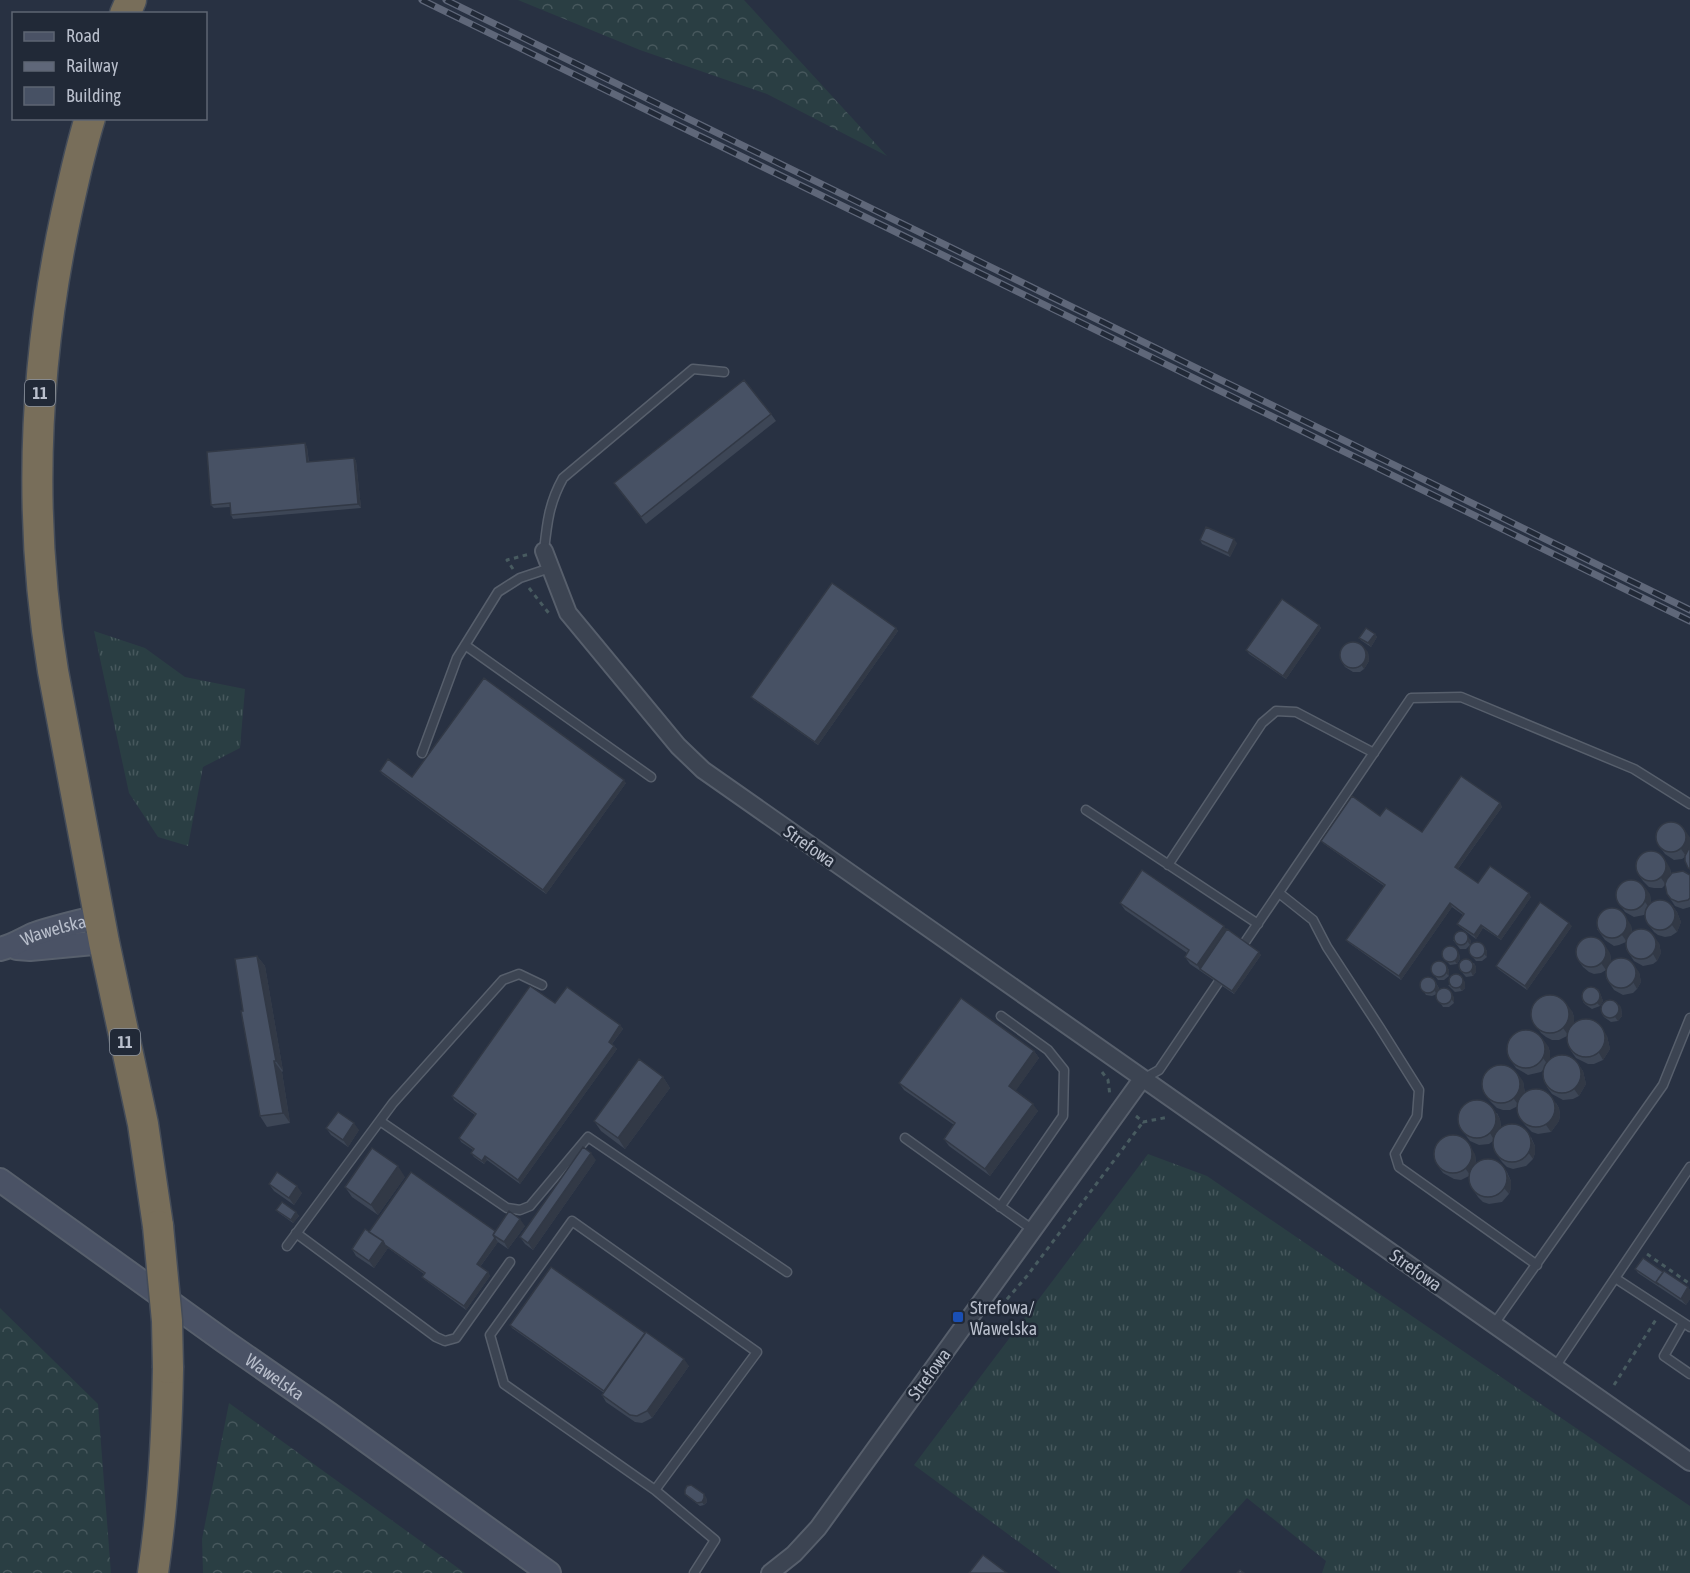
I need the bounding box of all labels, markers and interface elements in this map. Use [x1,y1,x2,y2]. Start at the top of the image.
legend [12,12,207,120]
text: Road [66,25,100,46]
text: Railway [66,55,118,76]
text: Building [66,85,121,106]
road number: 11 [25,380,55,406]
street label: Strefowa [780,821,840,871]
street label: Wawelska [17,910,88,950]
road number: 11 [110,1029,140,1055]
street label: Strefowa [1386,1245,1446,1295]
place label: Strefowa/ Wawelska [970,1297,1037,1339]
marker: Strefowa/ Wawelska [951,1310,965,1324]
street label: Strefowa [903,1344,955,1404]
street label: Wawelska [241,1349,309,1404]

